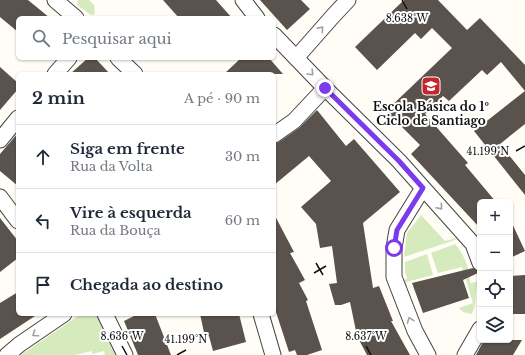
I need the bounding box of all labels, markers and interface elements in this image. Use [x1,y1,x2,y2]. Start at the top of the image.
text: 8.638°W [386,12,428,25]
search box [16,16,276,60]
one-way arrow [317,26,324,33]
icon: search [30,27,52,49]
text: Pesquisar aqui [62,29,172,48]
one-way arrow [306,68,314,76]
school or university icon: Escola Básica do 1º Ciclo de Santiago [420,75,442,97]
route end [316,79,334,97]
text: 2 min [32,88,85,109]
text: A pé · 90 m [184,90,260,107]
place label: Escola Básica do 1º Ciclo de Santiago [373,99,490,128]
text: Siga em frente [70,139,185,158]
text: 41.199°N [467,145,509,158]
icon: ahead [32,146,54,168]
text: 30 m [225,148,260,165]
text: Rua da Volta [70,158,153,175]
map controls [477,199,513,343]
button: + [477,199,513,235]
one-way arrow [435,202,442,210]
text: Vire à esquerda [70,203,192,222]
icon: left [32,210,54,232]
text: 60 m [225,212,260,229]
text: Rua da Bouça [70,222,161,239]
button: − [477,235,513,271]
route start [385,239,403,257]
button: locate [477,271,513,307]
icon: arrive [32,274,54,296]
text: Chegada ao destino [70,275,223,294]
button: layers [477,307,513,343]
one-way arrow [407,317,415,324]
one-way arrow [33,329,40,336]
text: 8.636°W [101,330,144,343]
text: 8.637°W [345,330,387,343]
text: 41.199°N [165,333,207,346]

